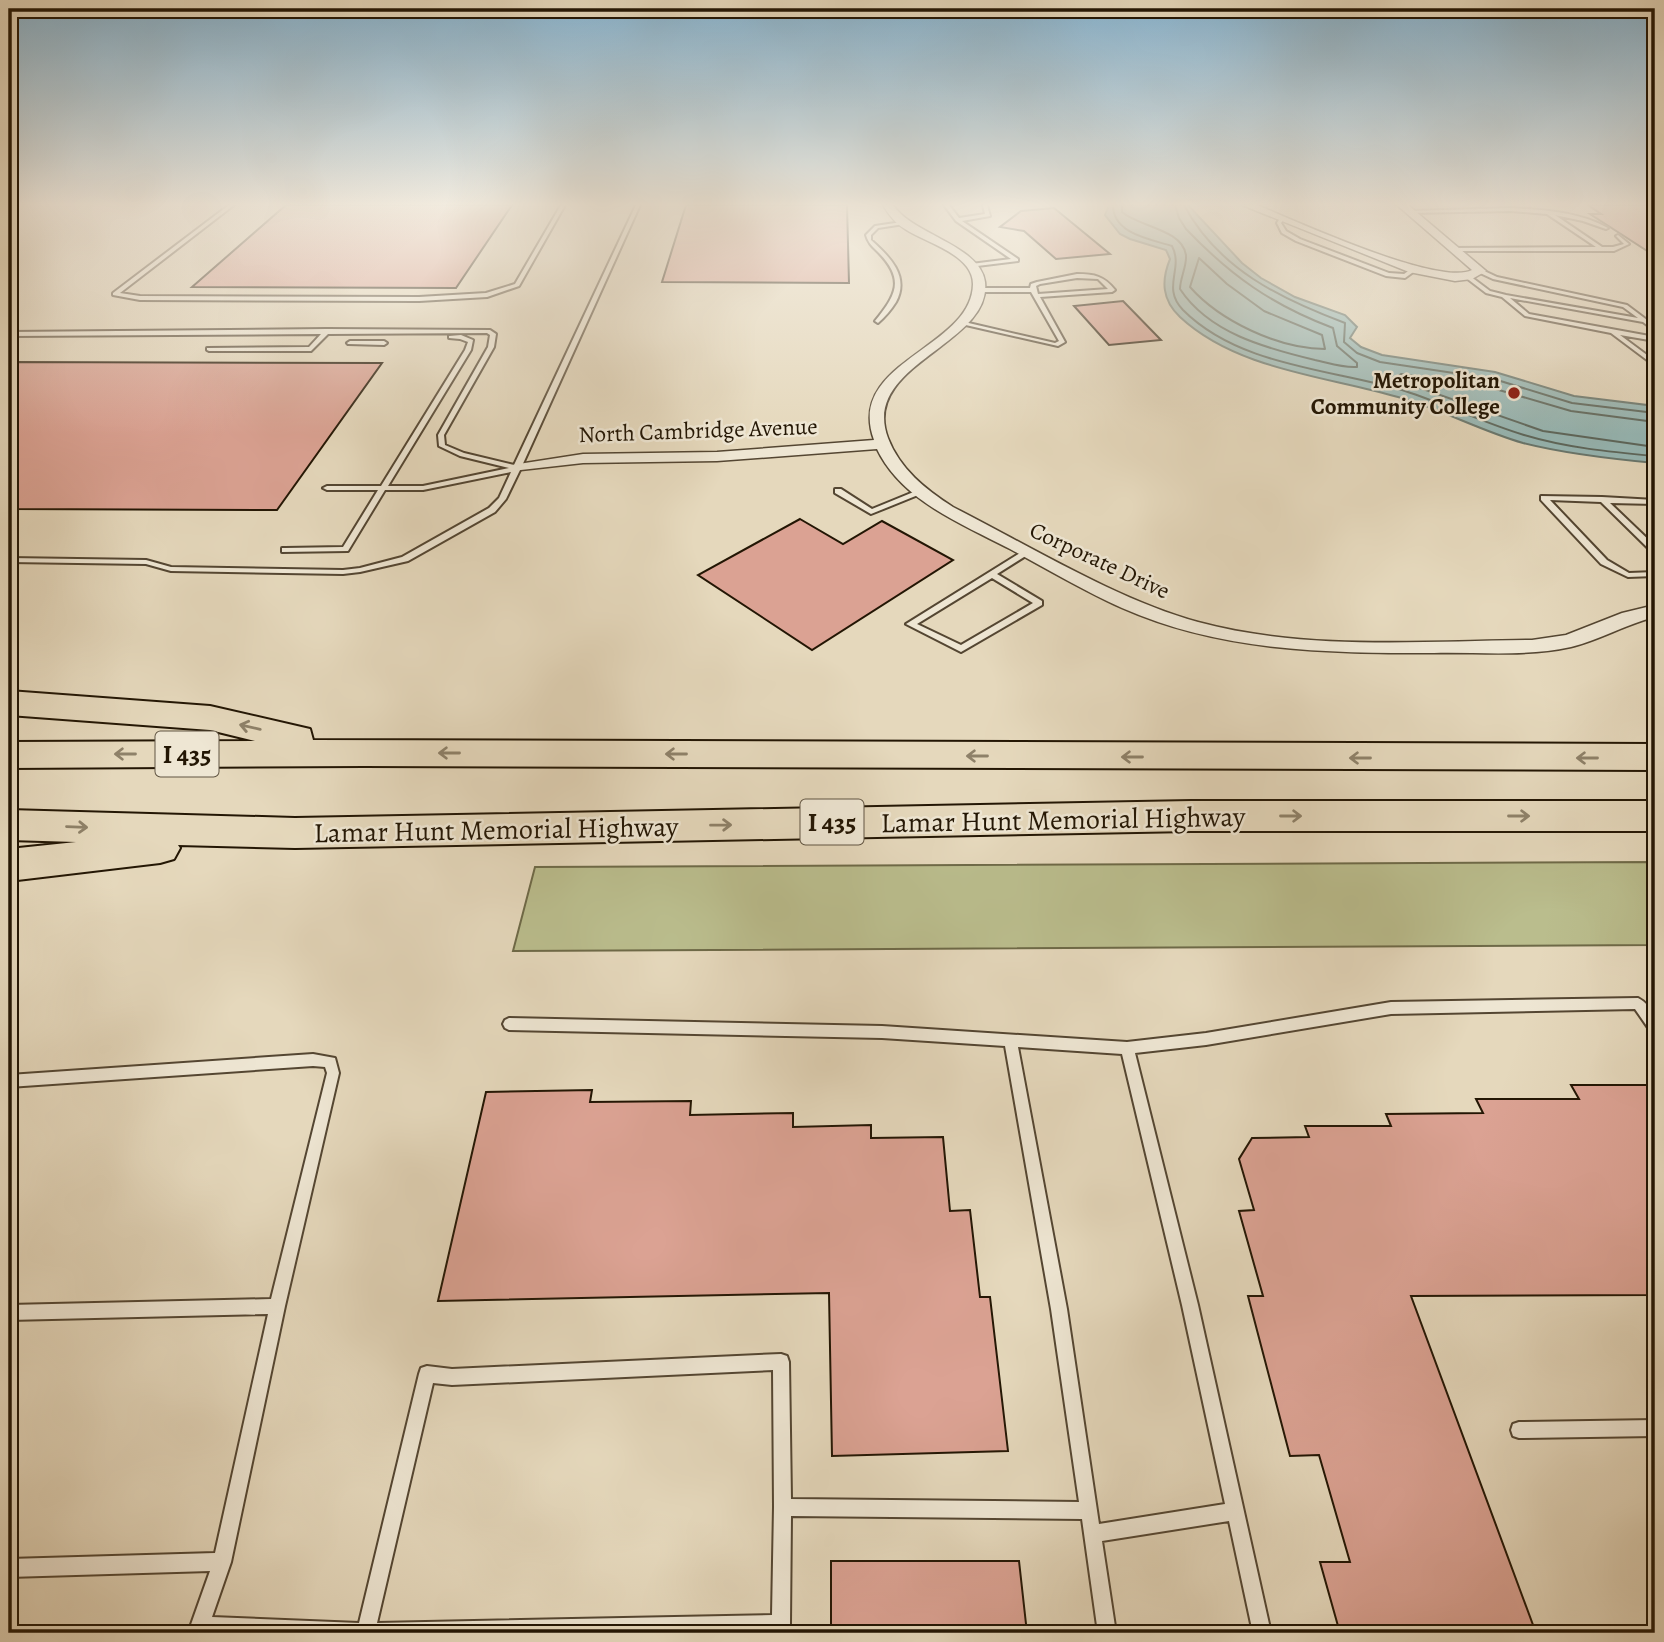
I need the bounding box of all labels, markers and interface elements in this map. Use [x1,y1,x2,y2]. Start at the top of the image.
place label: Metropolitan Community College [1311,365,1500,422]
marker: Metropolitan Community College [1506,385,1522,401]
street label: North Cambridge Avenue [578,411,818,450]
street label: Corporate Drive [1025,514,1175,606]
one-way arrow [239,720,262,733]
road number: I 435 [156,732,218,776]
one-way arrow [438,746,461,760]
one-way arrow [113,747,136,761]
one-way arrow [665,748,688,761]
one-way arrow [966,749,989,763]
one-way arrow [1121,750,1144,764]
one-way arrow [1348,751,1371,765]
one-way arrow [1576,751,1599,765]
street label: Lamar Hunt Memorial Highway [880,798,1246,842]
road number: I 435 [800,800,864,844]
street label: Lamar Hunt Memorial Highway [313,808,679,852]
one-way arrow [1279,809,1302,823]
one-way arrow [1507,809,1530,823]
one-way arrow [709,818,732,831]
one-way arrow [65,820,88,833]

